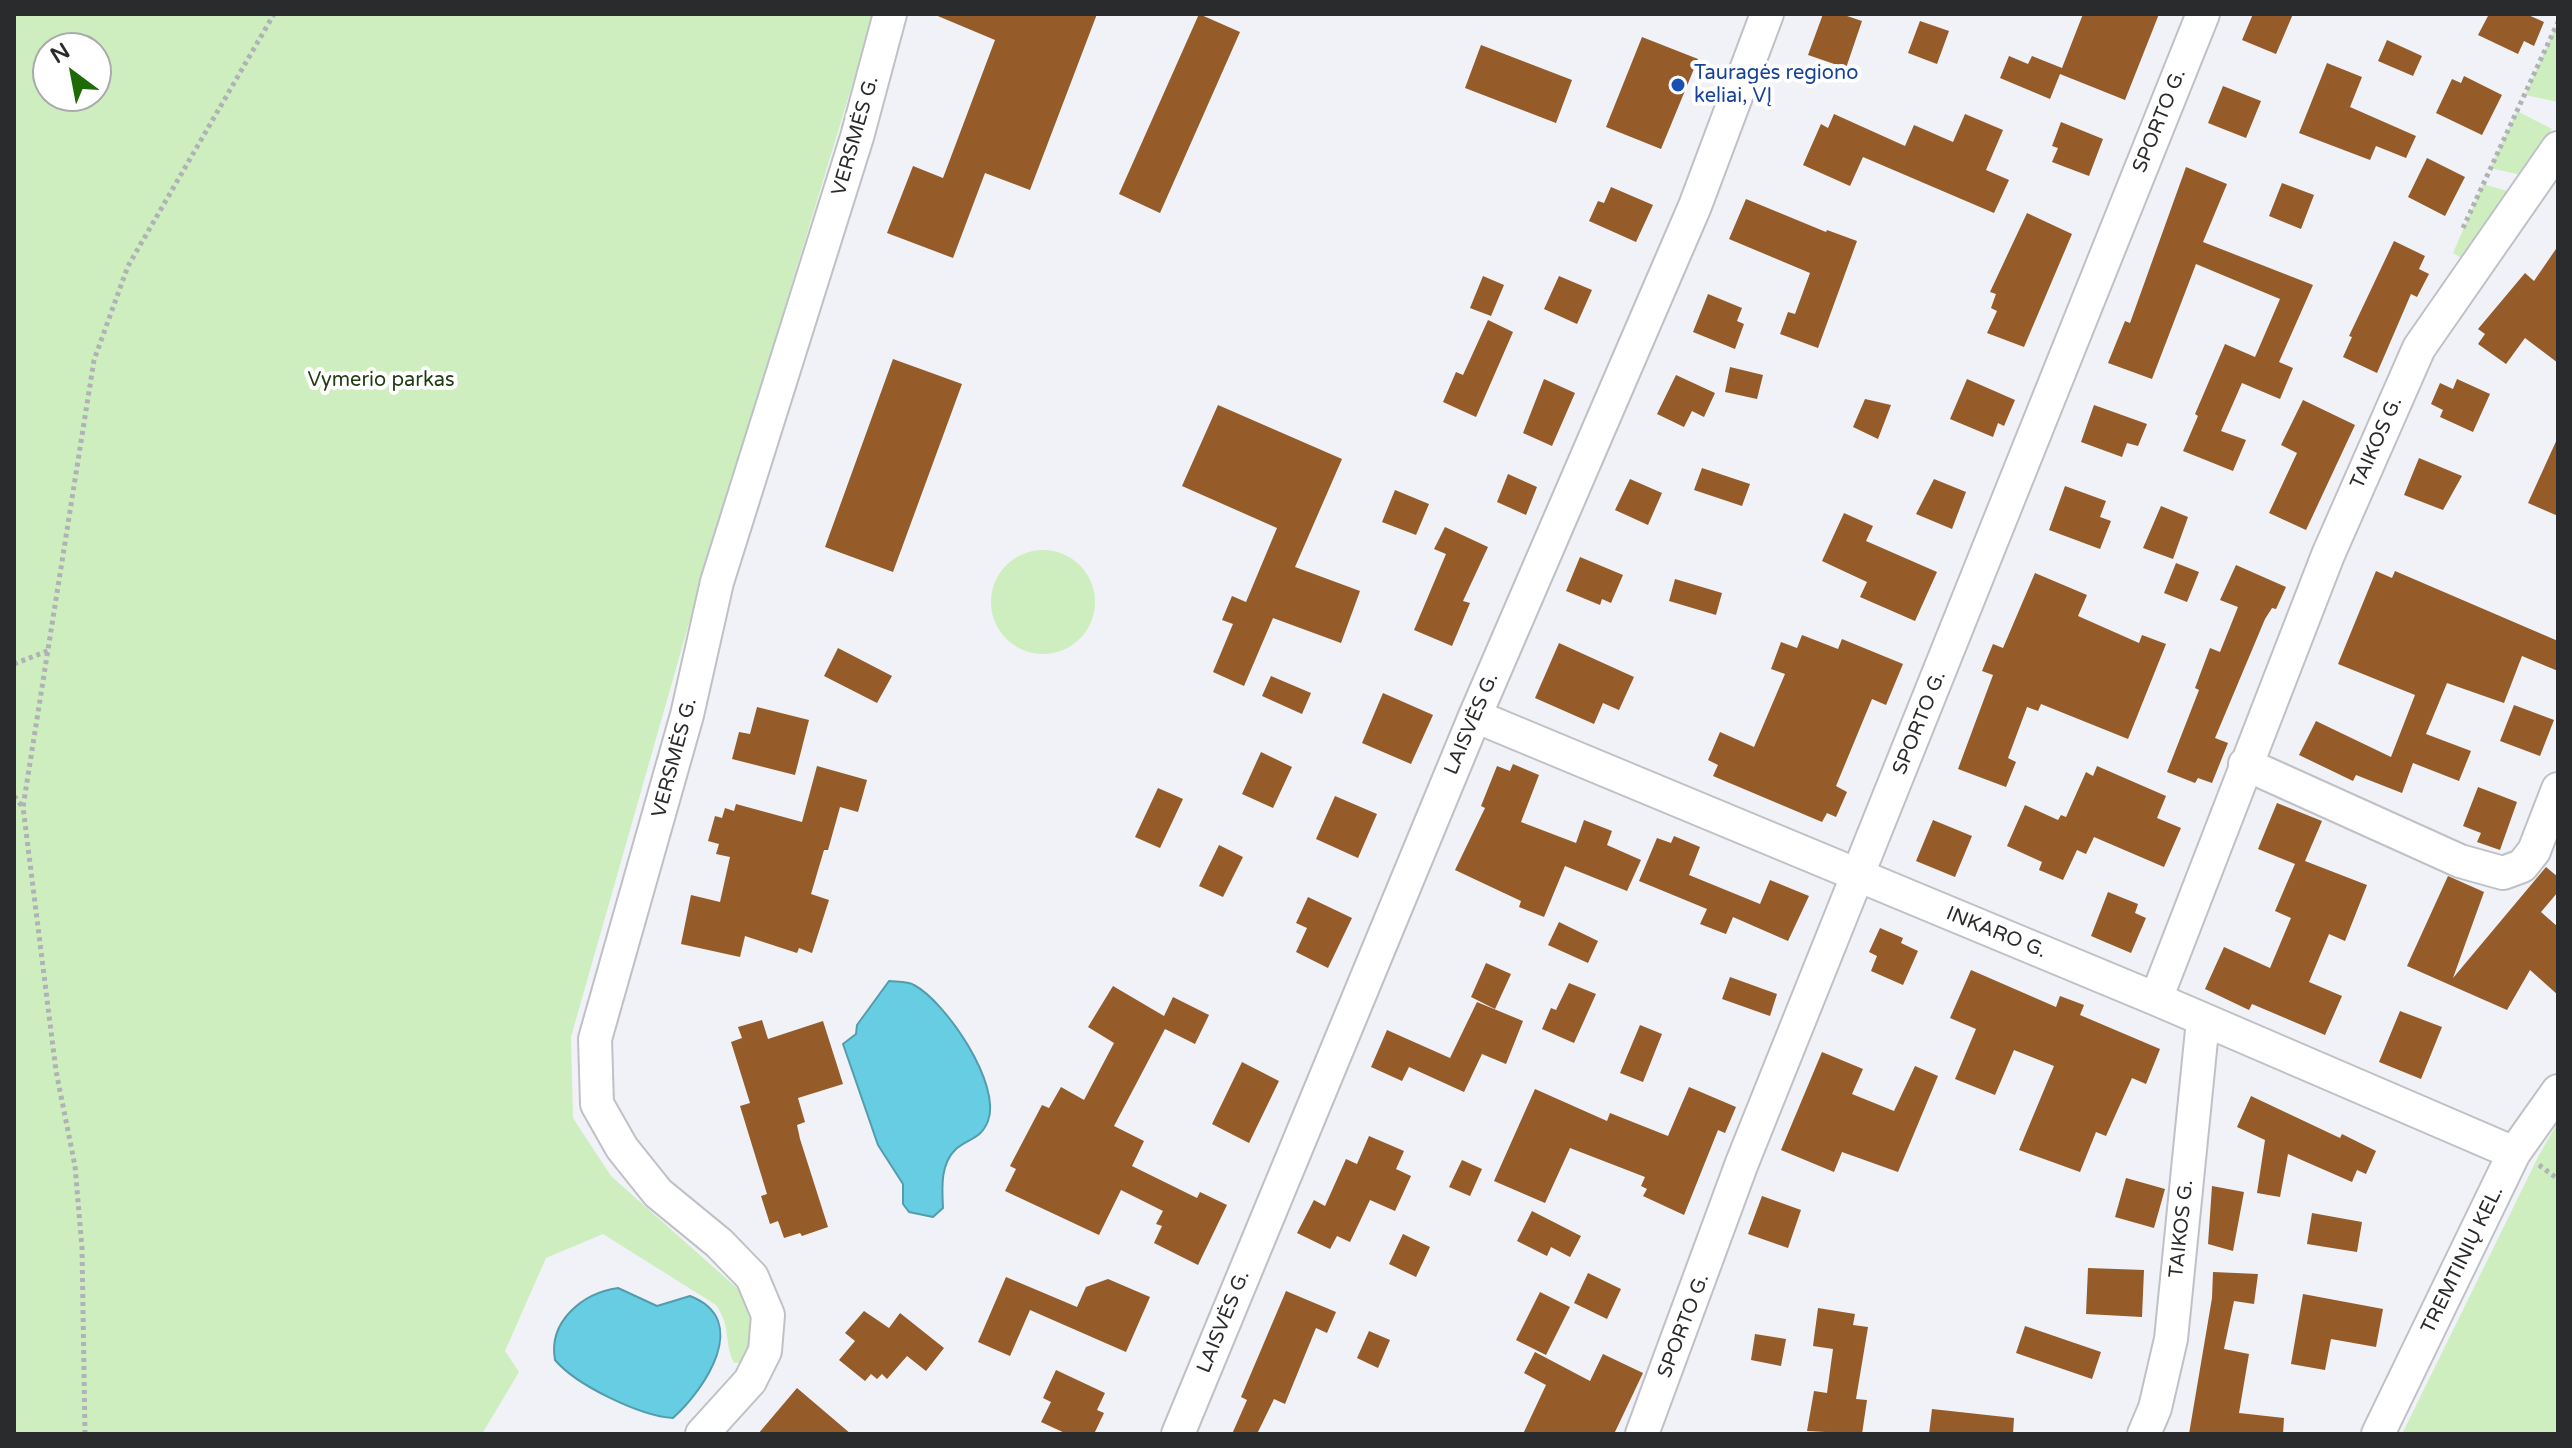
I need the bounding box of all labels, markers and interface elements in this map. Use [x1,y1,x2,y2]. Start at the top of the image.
north arrow [32,32,112,112]
text: N [46,38,75,69]
place label: Tauragės regiono keliai, VĮ [1694,62,1858,109]
street label: SPORTO G. [2128,66,2192,176]
street label: VERSMĖS G. [827,74,885,198]
marker: Tauragės regiono keliai, VĮ [1669,76,1687,94]
park label: Vymerio parkas [308,369,454,393]
street label: TAIKOS G. [2346,393,2408,493]
street label: SPORTO G. [1888,668,1952,778]
street label: LAISVĖS G. [1440,669,1504,779]
street label: VERSMĖS G. [647,695,703,821]
street label: INKARO G. [1943,902,2049,964]
street label: TAIKOS G. [2165,1179,2199,1279]
street label: TREMTINIŲ KEL. [2417,1182,2509,1338]
street label: LAISVĖS G. [1193,1267,1255,1377]
street label: SPORTO G. [1653,1270,1715,1382]

